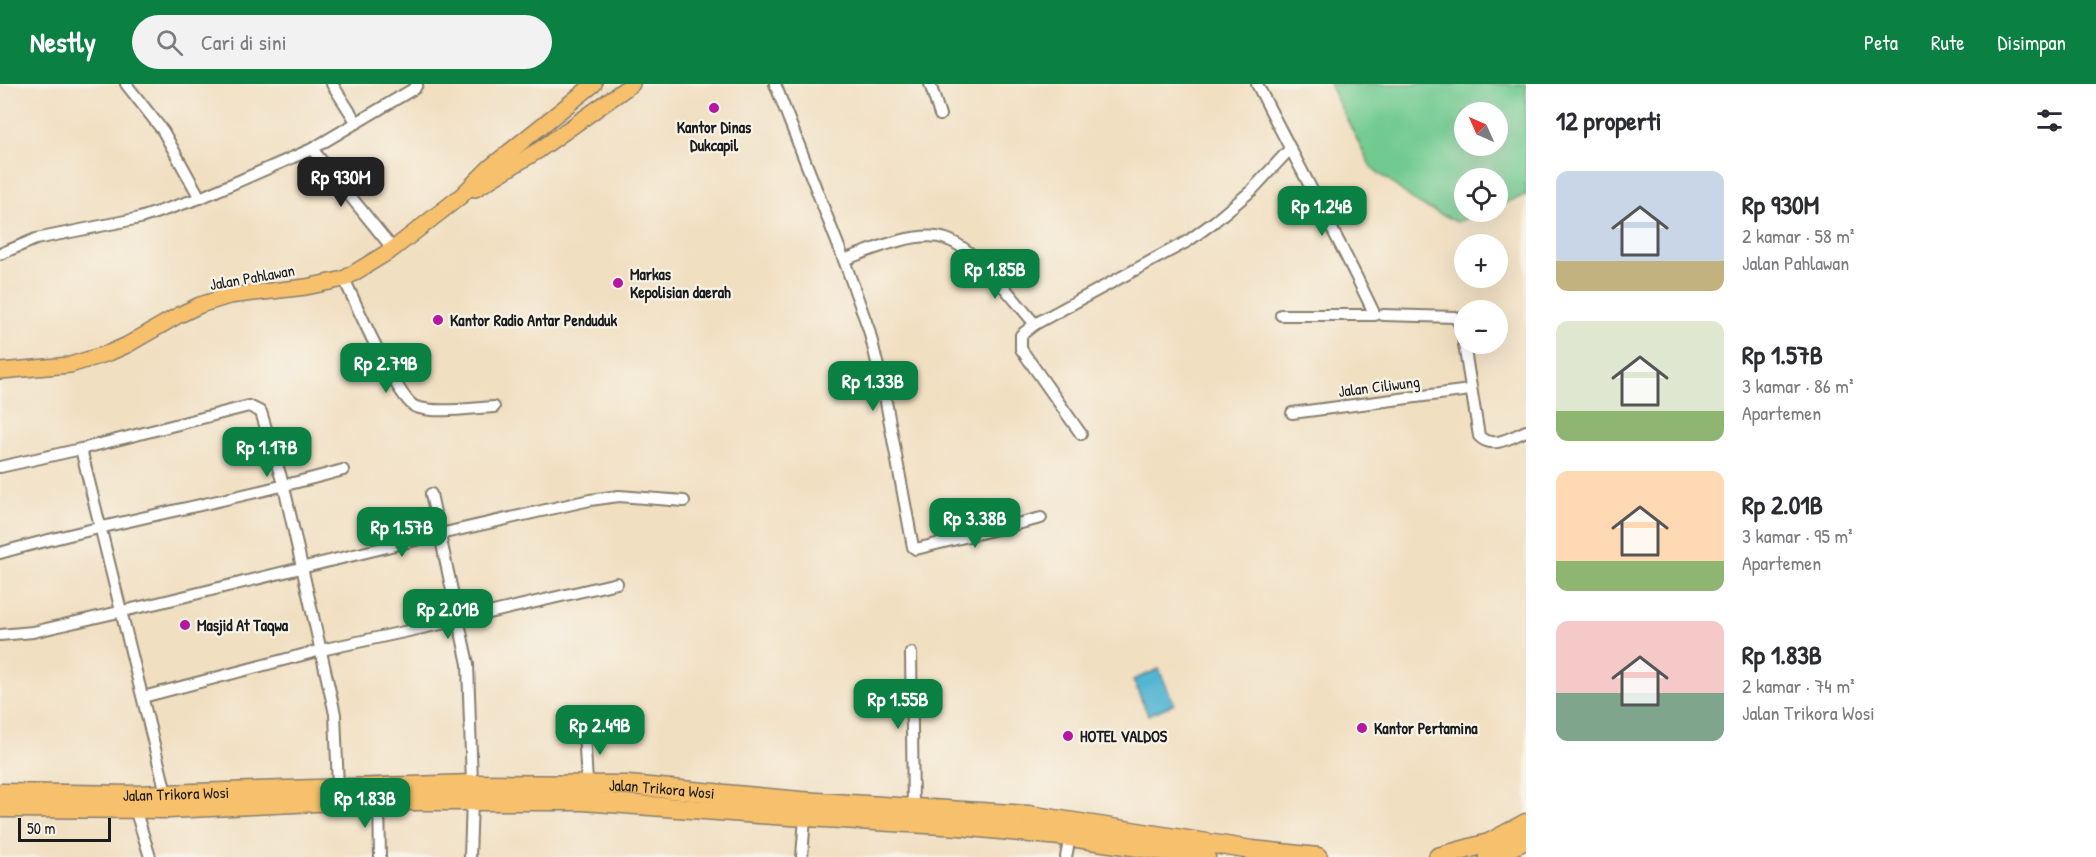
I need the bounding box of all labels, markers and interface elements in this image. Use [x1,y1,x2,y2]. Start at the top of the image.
search box [132,15,552,69]
text: Nestly [30,23,96,61]
icon: search [153,26,186,59]
text: Cari di sini [201,27,287,57]
text: Peta [1864,28,1898,57]
text: Rute [1931,28,1965,57]
text: Disimpan [1998,28,2066,57]
marker: Kantor Dinas Dukcapil [707,101,721,115]
north arrow [1454,102,1508,156]
map controls [1454,102,1508,354]
text: 12 properti [1556,103,1661,138]
icon: filters [2033,104,2066,137]
place label: Kantor Dinas Dukcapil [677,116,752,157]
pin: Rp 930M [286,157,396,208]
text: Rp 930M [311,163,371,190]
button: locate [1454,168,1508,222]
pin: Rp 1.24B [1260,186,1384,237]
text: Rp 930M [1742,187,1819,222]
text: Rp 1.24B [1292,192,1352,219]
icon: home [1604,195,1676,267]
text: 2 kamar · 58 m² [1742,222,1854,249]
button: + [1454,234,1508,288]
pin: Rp 1.85B [933,249,1057,300]
text: Jalan Pahlawan [1742,249,1849,276]
text: Rp 1.85B [964,255,1026,282]
street label: Jalan Pahlawan [208,259,296,295]
place label: Markas Kepolisian daerah [630,263,731,304]
marker: Markas Kepolisian daerah [611,276,625,290]
button: − [1454,300,1508,354]
place label: Kantor Radio Antar Penduduk [450,309,617,331]
marker: Kantor Radio Antar Penduduk [431,313,445,327]
text: Rp 1.57B [1742,337,1823,372]
pin: Rp 2.79B [324,343,448,394]
icon: home [1604,345,1676,417]
text: Rp 2.79B [354,349,418,376]
pin: Rp 1.33B [811,361,935,412]
text: Rp 1.33B [842,367,904,394]
street label: Jalan Ciliwung [1337,370,1421,402]
text: 3 kamar · 86 m² [1742,372,1853,399]
text: Apartemen [1742,399,1821,426]
pin: Rp 1.17B [205,427,329,478]
text: Rp 1.17B [236,433,298,460]
text: Rp 2.01B [1742,487,1823,522]
icon: home [1604,495,1676,567]
pin: Rp 3.38B [913,498,1037,549]
text: Rp 3.38B [943,504,1007,531]
pin: Rp 1.57B [340,507,464,558]
text: Rp 1.57B [371,513,433,540]
text: 3 kamar · 95 m² [1742,522,1853,549]
text: Apartemen [1742,549,1821,576]
pin: Rp 2.01B [386,589,510,640]
text: Rp 2.01B [417,595,479,622]
place label: Masjid At Taqwa [197,614,289,637]
marker: Masjid At Taqwa [178,618,192,632]
text: Rp 1.83B [1742,637,1822,672]
icon: home [1604,645,1676,717]
text: 2 kamar · 74 m² [1742,672,1855,699]
pin: Rp 1.55B [836,679,960,730]
text: Rp 1.55B [868,685,928,712]
text: Jalan Trikora Wosi [1742,699,1875,726]
pin: Rp 2.49B [538,705,662,756]
text: Rp 2.49B [570,711,630,738]
place label: Kantor Pertamina [1374,717,1478,739]
marker: Kantor Pertamina [1355,721,1369,735]
place label: HOTEL VALDOS [1080,725,1168,747]
marker: HOTEL VALDOS [1061,729,1075,743]
street label: Jalan Trikora Wosi [609,774,716,804]
pin: Rp 1.83B [303,778,427,829]
street label: Jalan Trikora Wosi [123,781,229,806]
text: Rp 1.83B [334,784,396,811]
scale bar [18,815,111,842]
text: 50 m [27,817,56,839]

